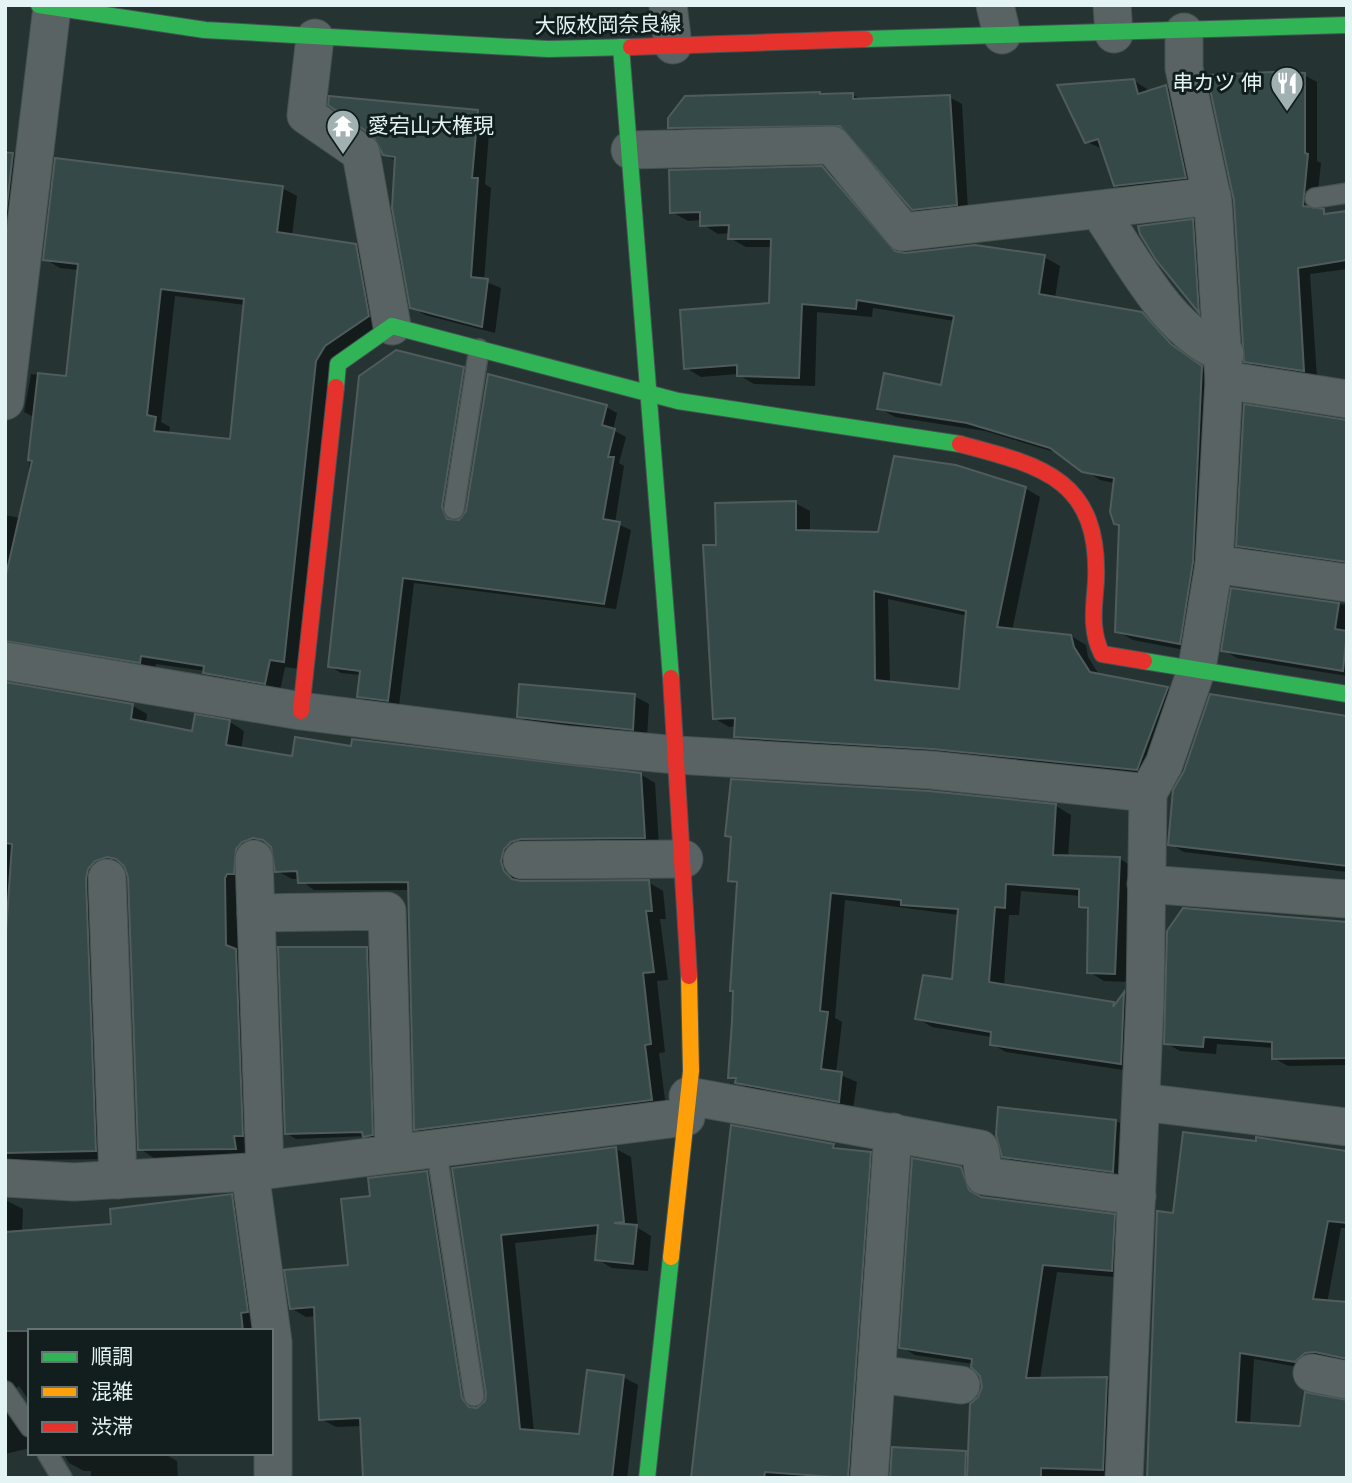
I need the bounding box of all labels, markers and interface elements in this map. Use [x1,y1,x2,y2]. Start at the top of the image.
street label: 大阪枚岡奈良線 [534,10,682,39]
restaurant icon: 串カツ 伸 [1268,64,1306,113]
place label: 串カツ 伸 [1172,69,1262,96]
temple icon: 愛宕山大権現 [324,107,362,156]
place label: 愛宕山大権現 [368,112,494,139]
legend [28,1329,273,1455]
text: 順調 [91,1343,133,1370]
text: 混雑 [91,1378,133,1405]
text: 渋滞 [91,1413,133,1440]

